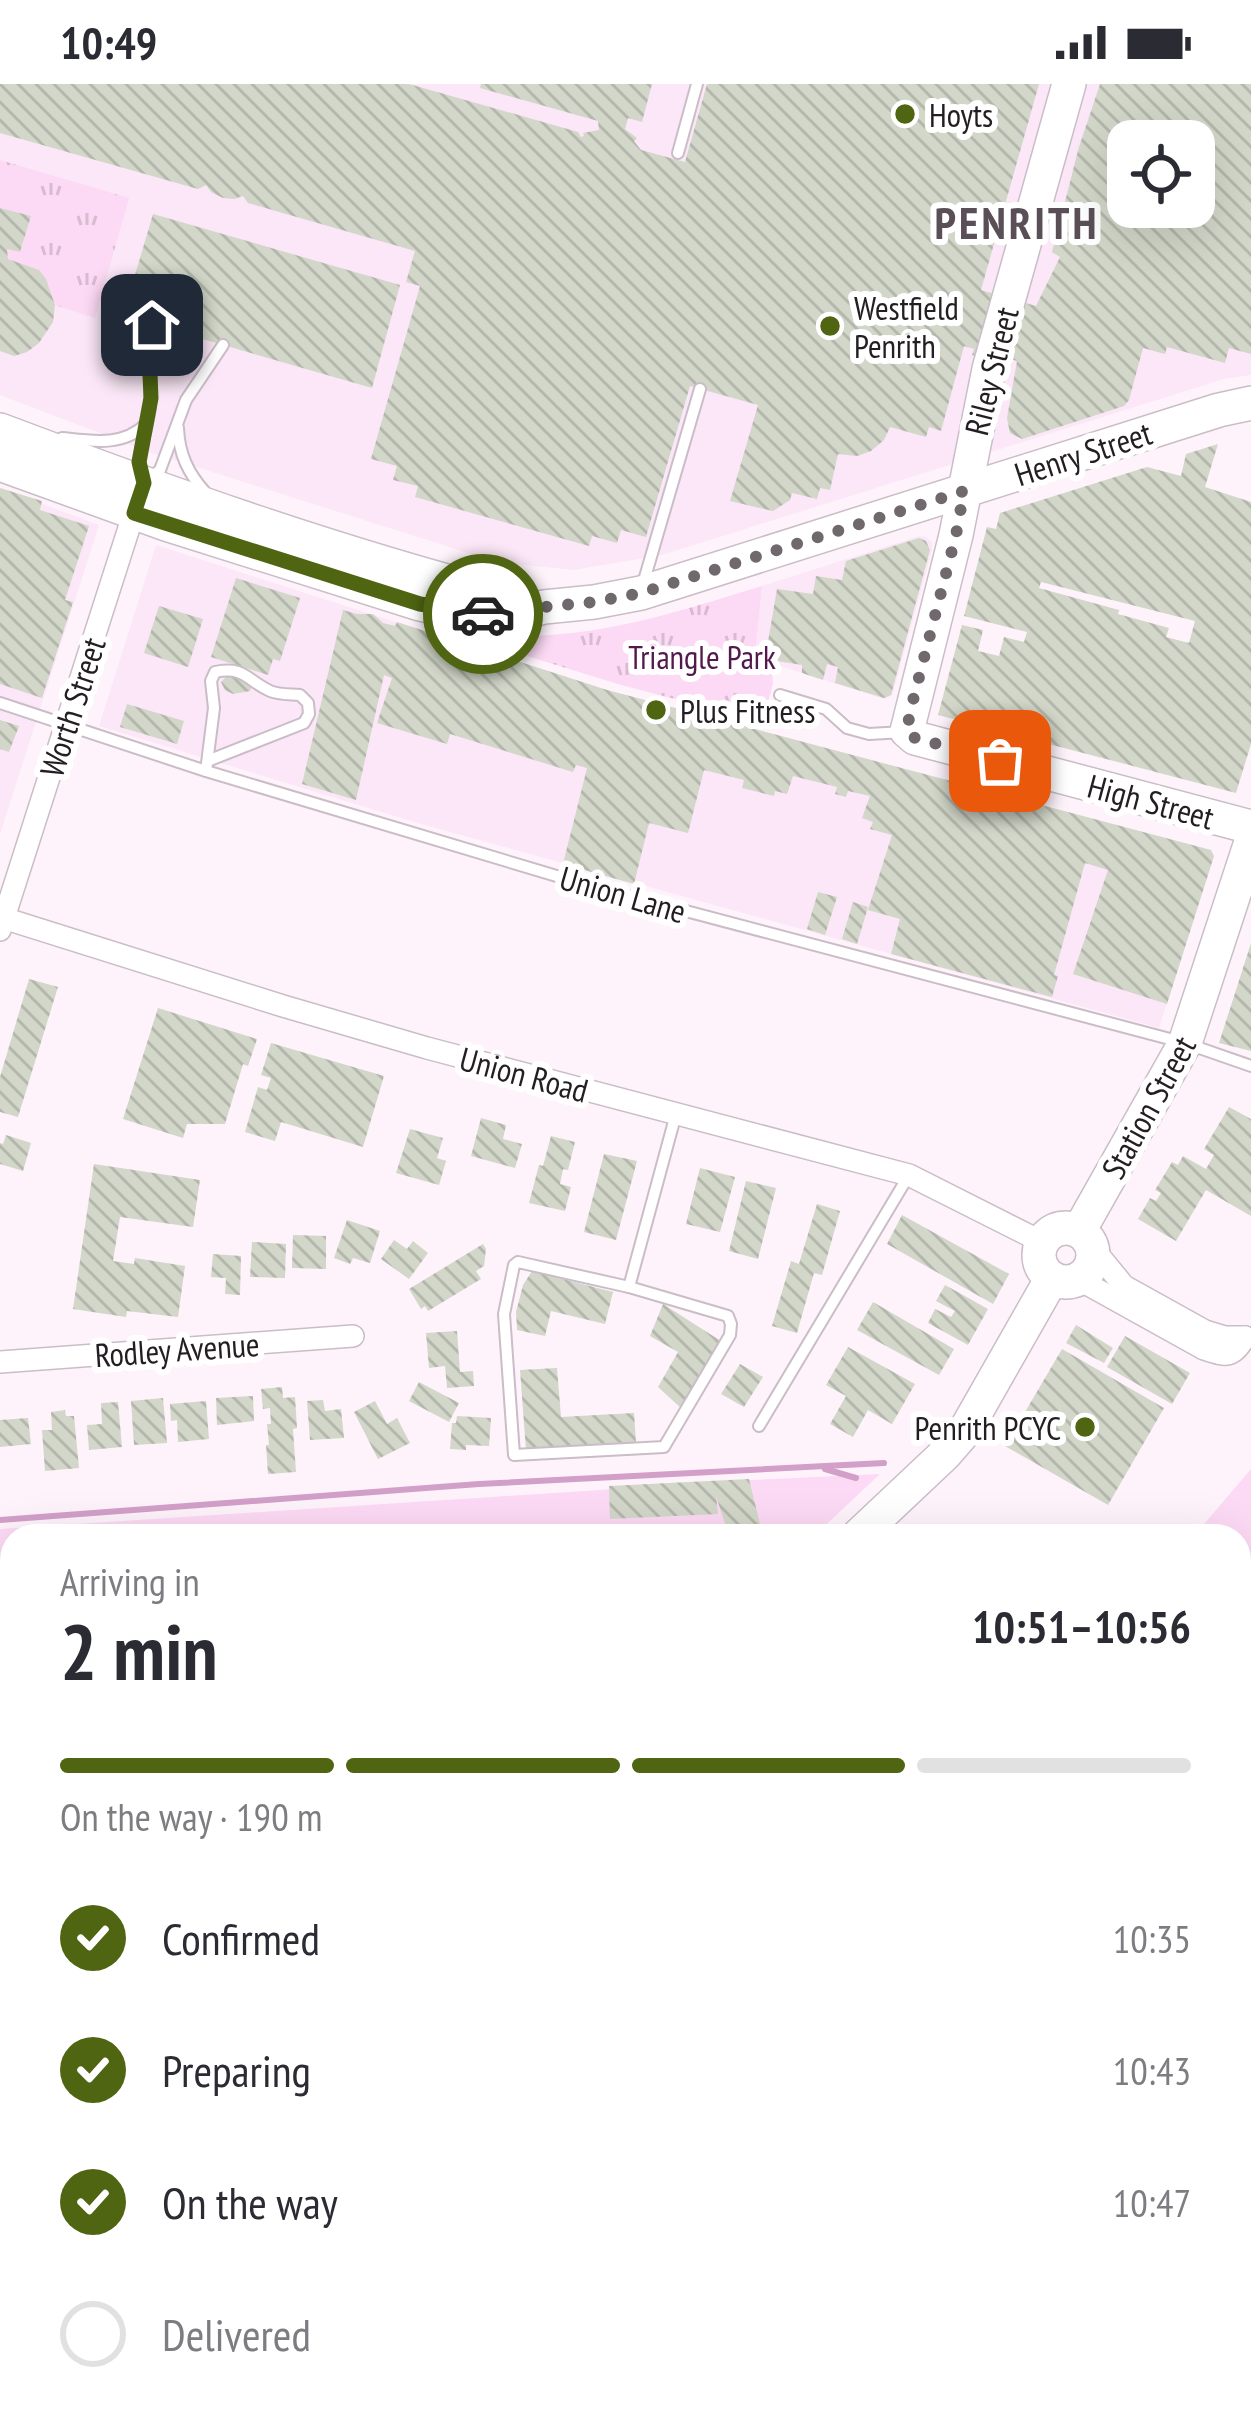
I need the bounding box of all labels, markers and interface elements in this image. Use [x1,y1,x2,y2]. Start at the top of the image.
text: 10:49 [60,13,157,71]
place label: Hoyts [929,93,993,136]
marker: Hoyts [892,101,918,127]
map controls [1107,120,1215,228]
button: locate [1107,120,1215,228]
district label: PENRITH [935,193,1099,251]
pin [101,274,203,376]
place label: Westfield Penrith [854,286,959,367]
icon: home [119,292,185,358]
street label: Riley Street [954,302,1028,440]
marker: Westfield Penrith [817,313,843,339]
street label: Henry Street [1009,411,1157,495]
courier [423,554,543,674]
icon: car [450,581,516,647]
street label: Worth Street [29,632,115,782]
park label: Triangle Park [628,635,776,678]
place label: Plus Fitness [680,689,815,732]
marker: Plus Fitness [643,697,669,723]
pin [949,710,1051,812]
icon: bag [967,728,1033,794]
street label: High Street [1083,764,1219,838]
street label: Union Lane [555,856,691,932]
street label: Station Street [1091,1028,1205,1186]
street label: Union Road [455,1036,593,1112]
street label: Rodley Avenue [93,1322,261,1376]
place label: Penrith PCYC [915,1406,1061,1449]
marker: Penrith PCYC [1072,1414,1098,1440]
text: Arriving in [60,1556,200,1607]
text: 10:51–10:56 [972,1597,1191,1655]
text: 2 min [60,1601,218,1702]
text: On the way · 190 m [60,1791,322,1842]
icon: check [60,1905,126,1971]
text: Confirmed [162,1909,320,1967]
text: 10:35 [1113,1913,1191,1964]
icon: check [60,2037,126,2103]
text: Preparing [162,2041,311,2099]
text: 10:43 [1113,2045,1191,2096]
icon: check [60,2169,126,2235]
text: On the way [162,2173,338,2231]
text: 10:47 [1113,2177,1191,2228]
text: Delivered [162,2305,311,2363]

